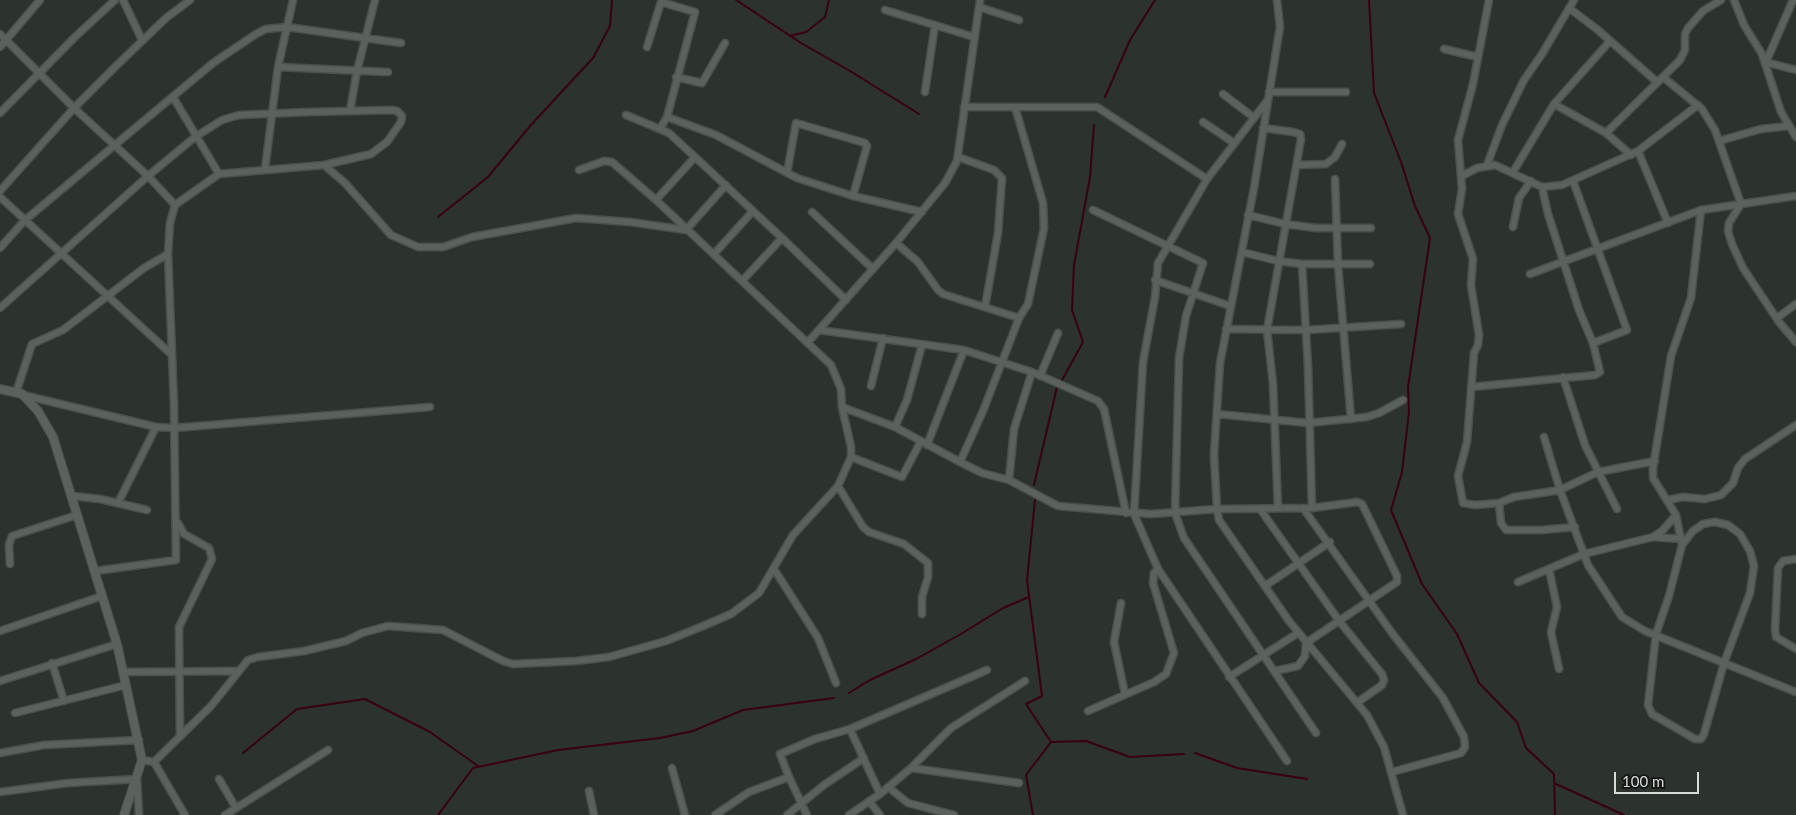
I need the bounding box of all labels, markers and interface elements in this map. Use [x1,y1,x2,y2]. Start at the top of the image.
scale bar [1616,762,1701,794]
text: 100 m [1622,772,1664,790]

